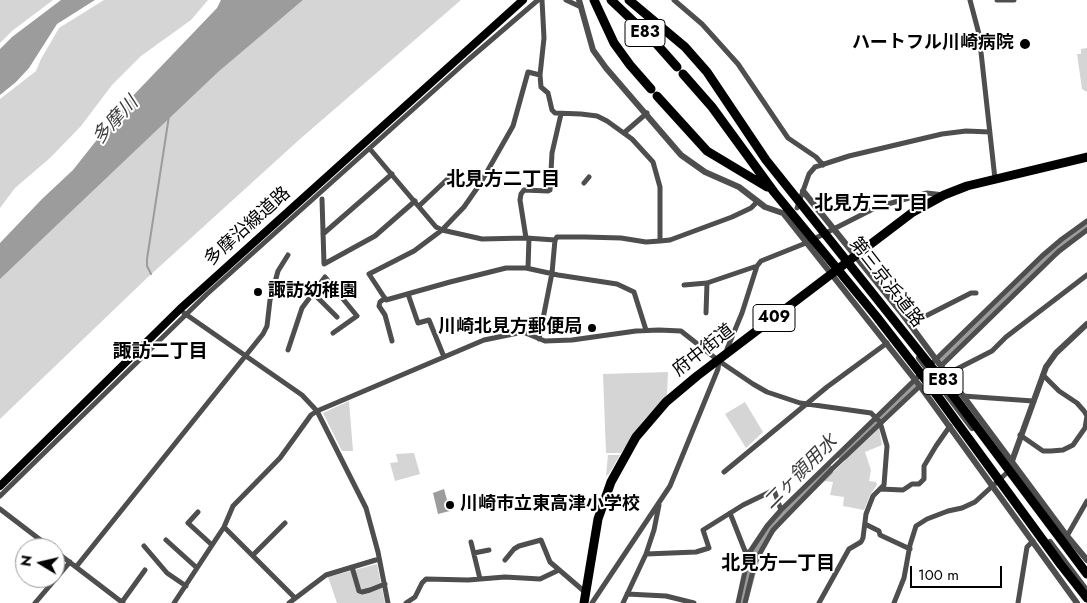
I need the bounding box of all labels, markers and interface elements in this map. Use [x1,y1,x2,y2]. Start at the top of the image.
road number: E83 [625,19,665,46]
place label: ハートフル川崎病院 [852,33,1014,55]
marker: ハートフル川崎病院 [1018,37,1032,51]
water label: 多摩川 [88,92,144,150]
district label: 北見方二丁目 [446,169,560,191]
street label: 多摩沿線道路 [201,183,295,271]
district label: 北見方三丁目 [814,193,928,215]
street label: 第三京浜道路 [844,234,928,332]
place label: 諏訪幼稚園 [268,281,358,303]
marker: 諏訪幼稚園 [252,286,264,298]
road number: 409 [753,304,795,332]
place label: 川崎北見方郵便局 [438,317,582,339]
street label: 府中街道 [669,320,739,382]
marker: 川崎北見方郵便局 [586,322,598,334]
district label: 諏訪二丁目 [113,341,207,363]
road number: E83 [923,368,963,394]
water label: 二ヶ領用水 [759,431,843,515]
place label: 川崎市立東高津小学校 [460,494,640,516]
marker: 川崎市立東高津小学校 [444,499,456,511]
north arrow [15,538,65,588]
district label: 北見方一丁目 [721,553,835,575]
text: N [15,554,37,568]
scale bar [912,556,1004,588]
text: 100 m [918,564,959,586]

